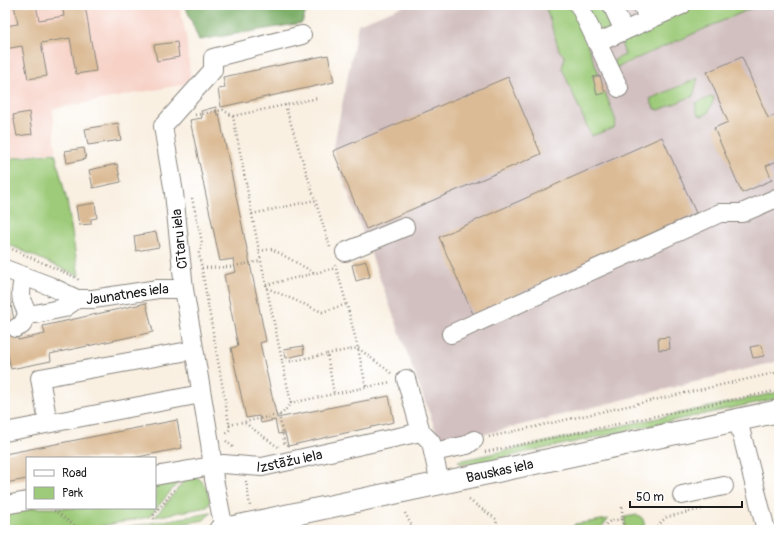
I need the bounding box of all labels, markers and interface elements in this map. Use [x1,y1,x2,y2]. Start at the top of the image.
street label: Cītaru iela [168,208,191,270]
street label: Jaunatnes iela [86,281,169,308]
street label: Izstāžu iela [256,446,324,476]
street label: Bauskas iela [465,456,535,486]
legend [26,457,156,509]
text: Road [62,466,87,481]
scale bar [630,483,742,509]
text: Park [62,486,83,501]
text: 50 m [636,490,664,505]

